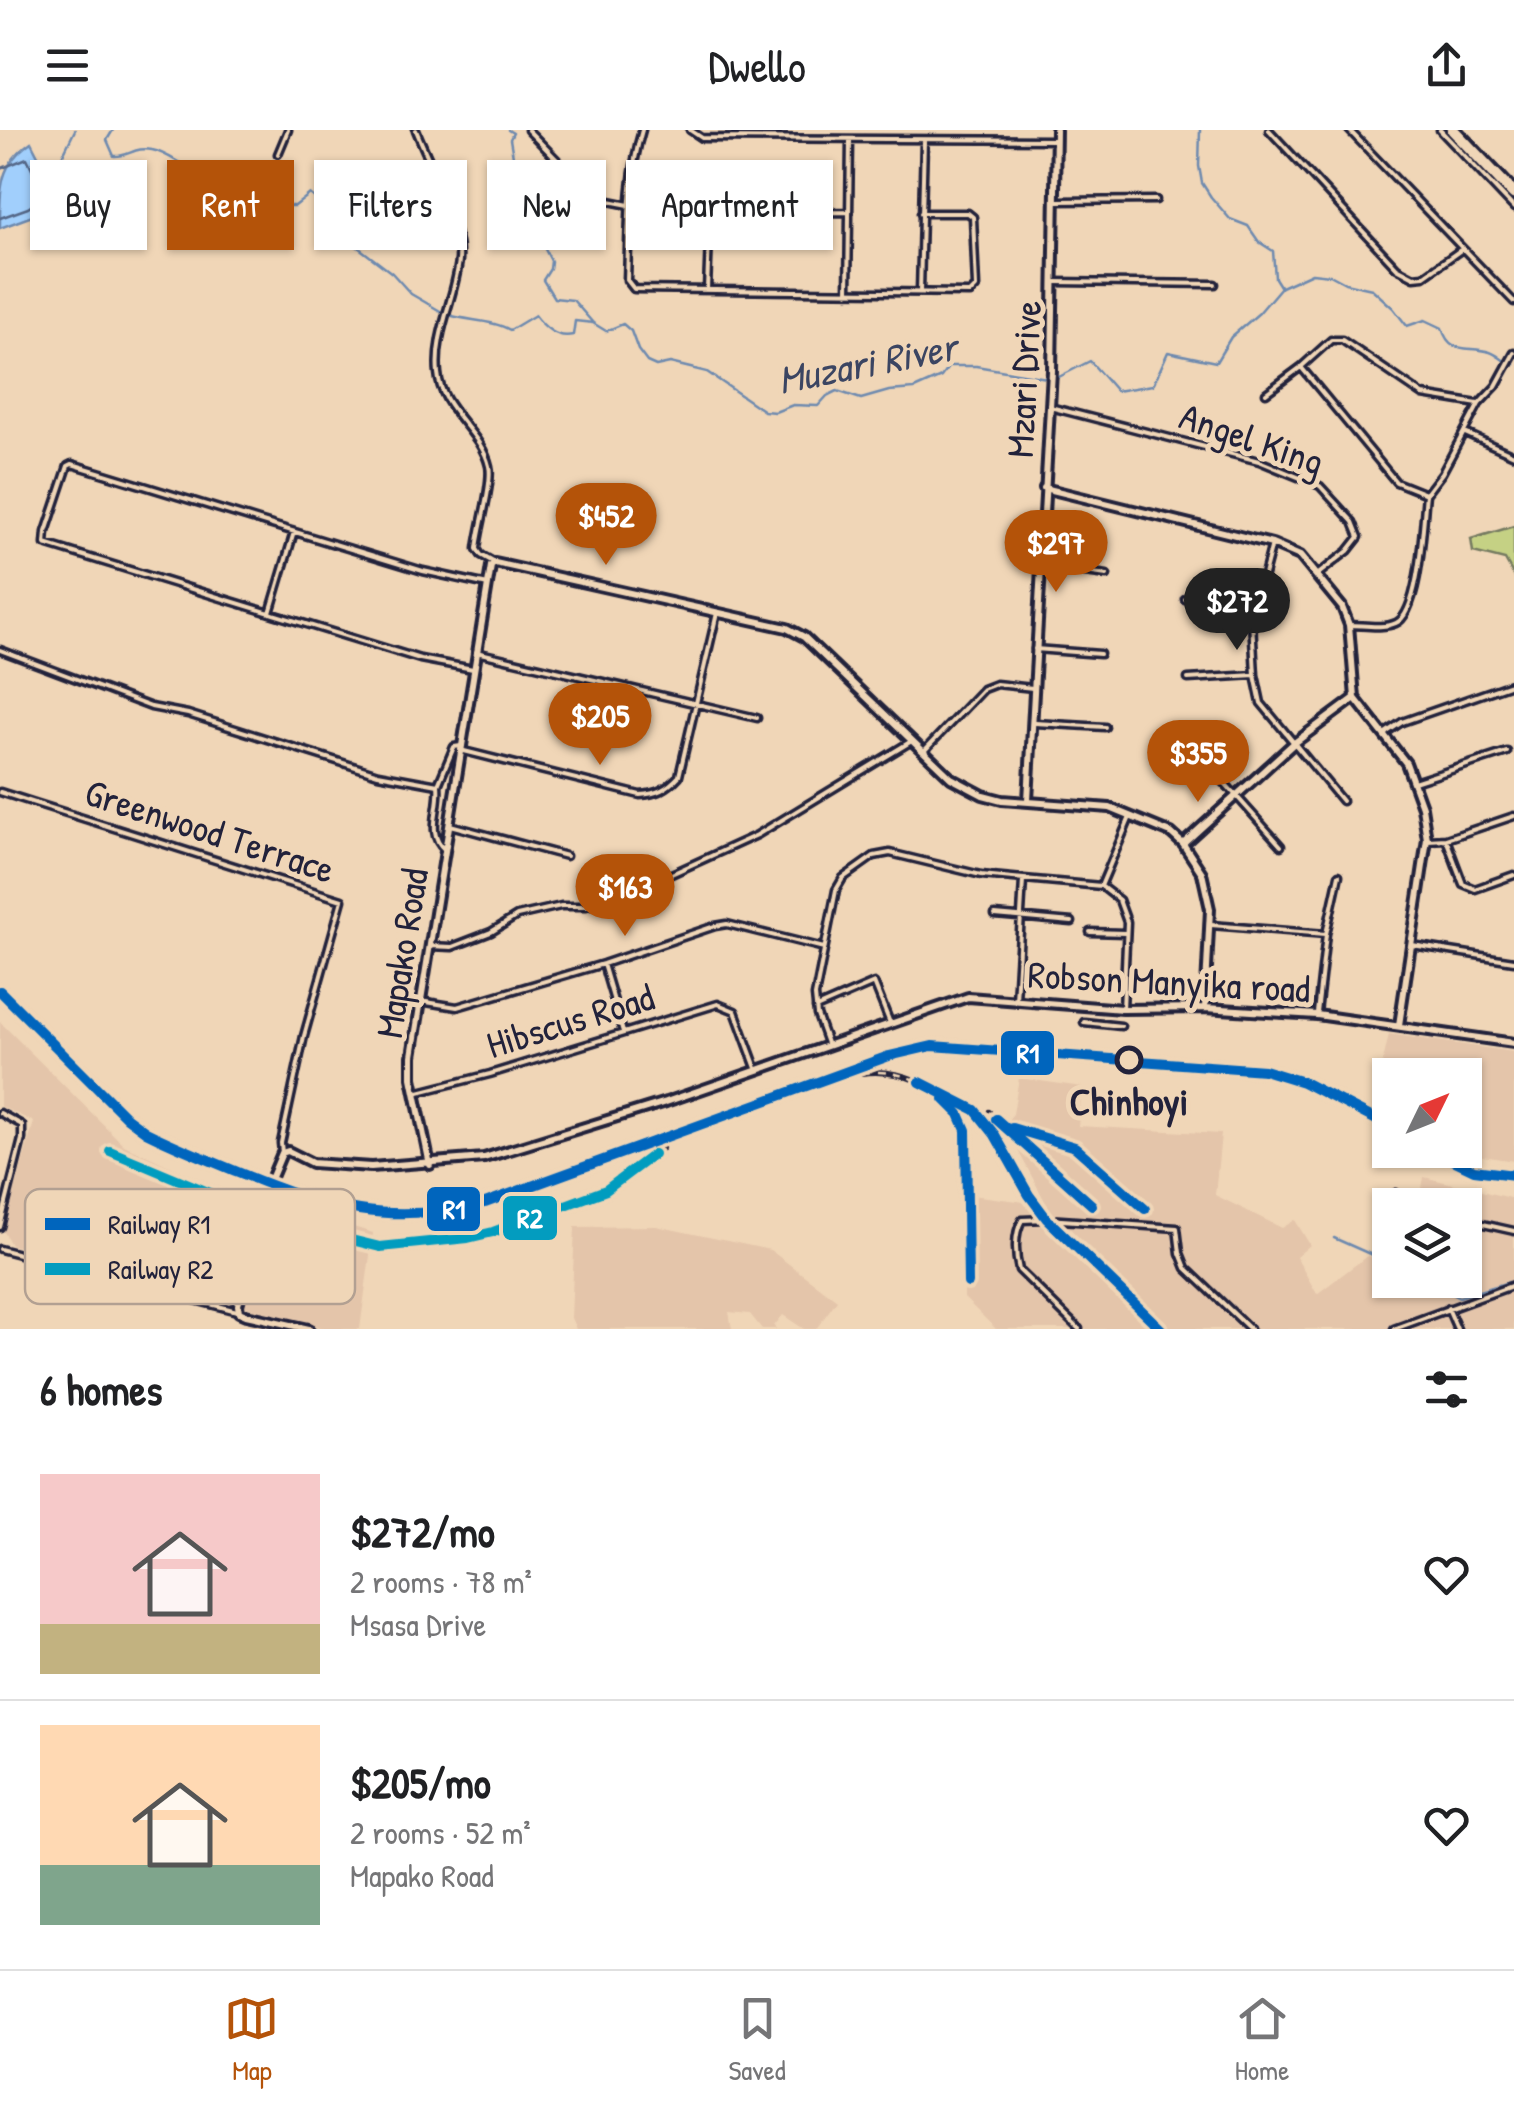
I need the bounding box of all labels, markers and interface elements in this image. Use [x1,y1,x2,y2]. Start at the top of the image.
text: Dwello [708,35,806,96]
icon: menu [40,38,95,93]
icon: share [1419,38,1474,93]
chip: Buy [30,160,147,250]
chip: Rent [167,160,294,250]
chip: Filters [314,160,467,250]
chip: New [487,160,606,250]
chip: Apartment [626,160,833,250]
street label: Mzari Drive [993,299,1053,459]
water label: Muzari River [773,317,965,406]
street label: Angel King [1173,389,1331,487]
pin: $452 [547,483,665,568]
text: $452 [578,494,634,537]
pin: $297 [997,510,1115,595]
text: $297 [1027,521,1085,564]
pin: $272 [1178,568,1296,653]
text: $272 [1206,579,1268,622]
pin: $205 [541,683,659,768]
text: $205 [570,694,630,737]
pin: $355 [1139,720,1257,805]
text: $355 [1169,731,1227,774]
street label: Greenwood Terrace [79,765,341,895]
pin: $163 [566,854,684,939]
street label: Mapako Road [362,864,440,1041]
text: $163 [598,865,652,908]
street label: Robson Manyika road [1027,948,1312,1014]
street label: Hibscus Road [480,970,660,1070]
line badge: R1 [999,1029,1056,1077]
text: R1 [1017,1034,1039,1072]
marker: Chinhoyi [1116,1047,1142,1073]
north arrow [1372,1058,1482,1168]
map controls [1372,1058,1482,1298]
place label: Chinhoyi [1070,1075,1188,1128]
line badge: R1 [425,1185,482,1233]
button: layers [1372,1188,1482,1298]
legend [25,1189,355,1304]
text: R1 [443,1190,465,1228]
line badge: R2 [501,1194,559,1242]
text: R2 [517,1199,544,1237]
text: Railway R1 [108,1205,211,1243]
text: Railway R2 [108,1250,213,1288]
text: 6 homes [40,1361,162,1418]
icon: filters [1419,1362,1474,1417]
text: $272/mo [350,1503,495,1560]
icon: home [120,1514,240,1634]
icon: heart [1419,1547,1474,1602]
text: 2 rooms · 78 m² [350,1560,532,1603]
text: Msasa Drive [350,1603,486,1646]
text: $205/mo [350,1754,491,1811]
icon: home [120,1765,240,1885]
icon: heart [1419,1798,1474,1853]
text: 2 rooms · 52 m² [350,1811,531,1854]
text: Mapako Road [350,1854,494,1897]
tab: Map [224,1991,279,2089]
tab: Saved [728,1991,786,2089]
tab: Home [1235,1991,1290,2089]

